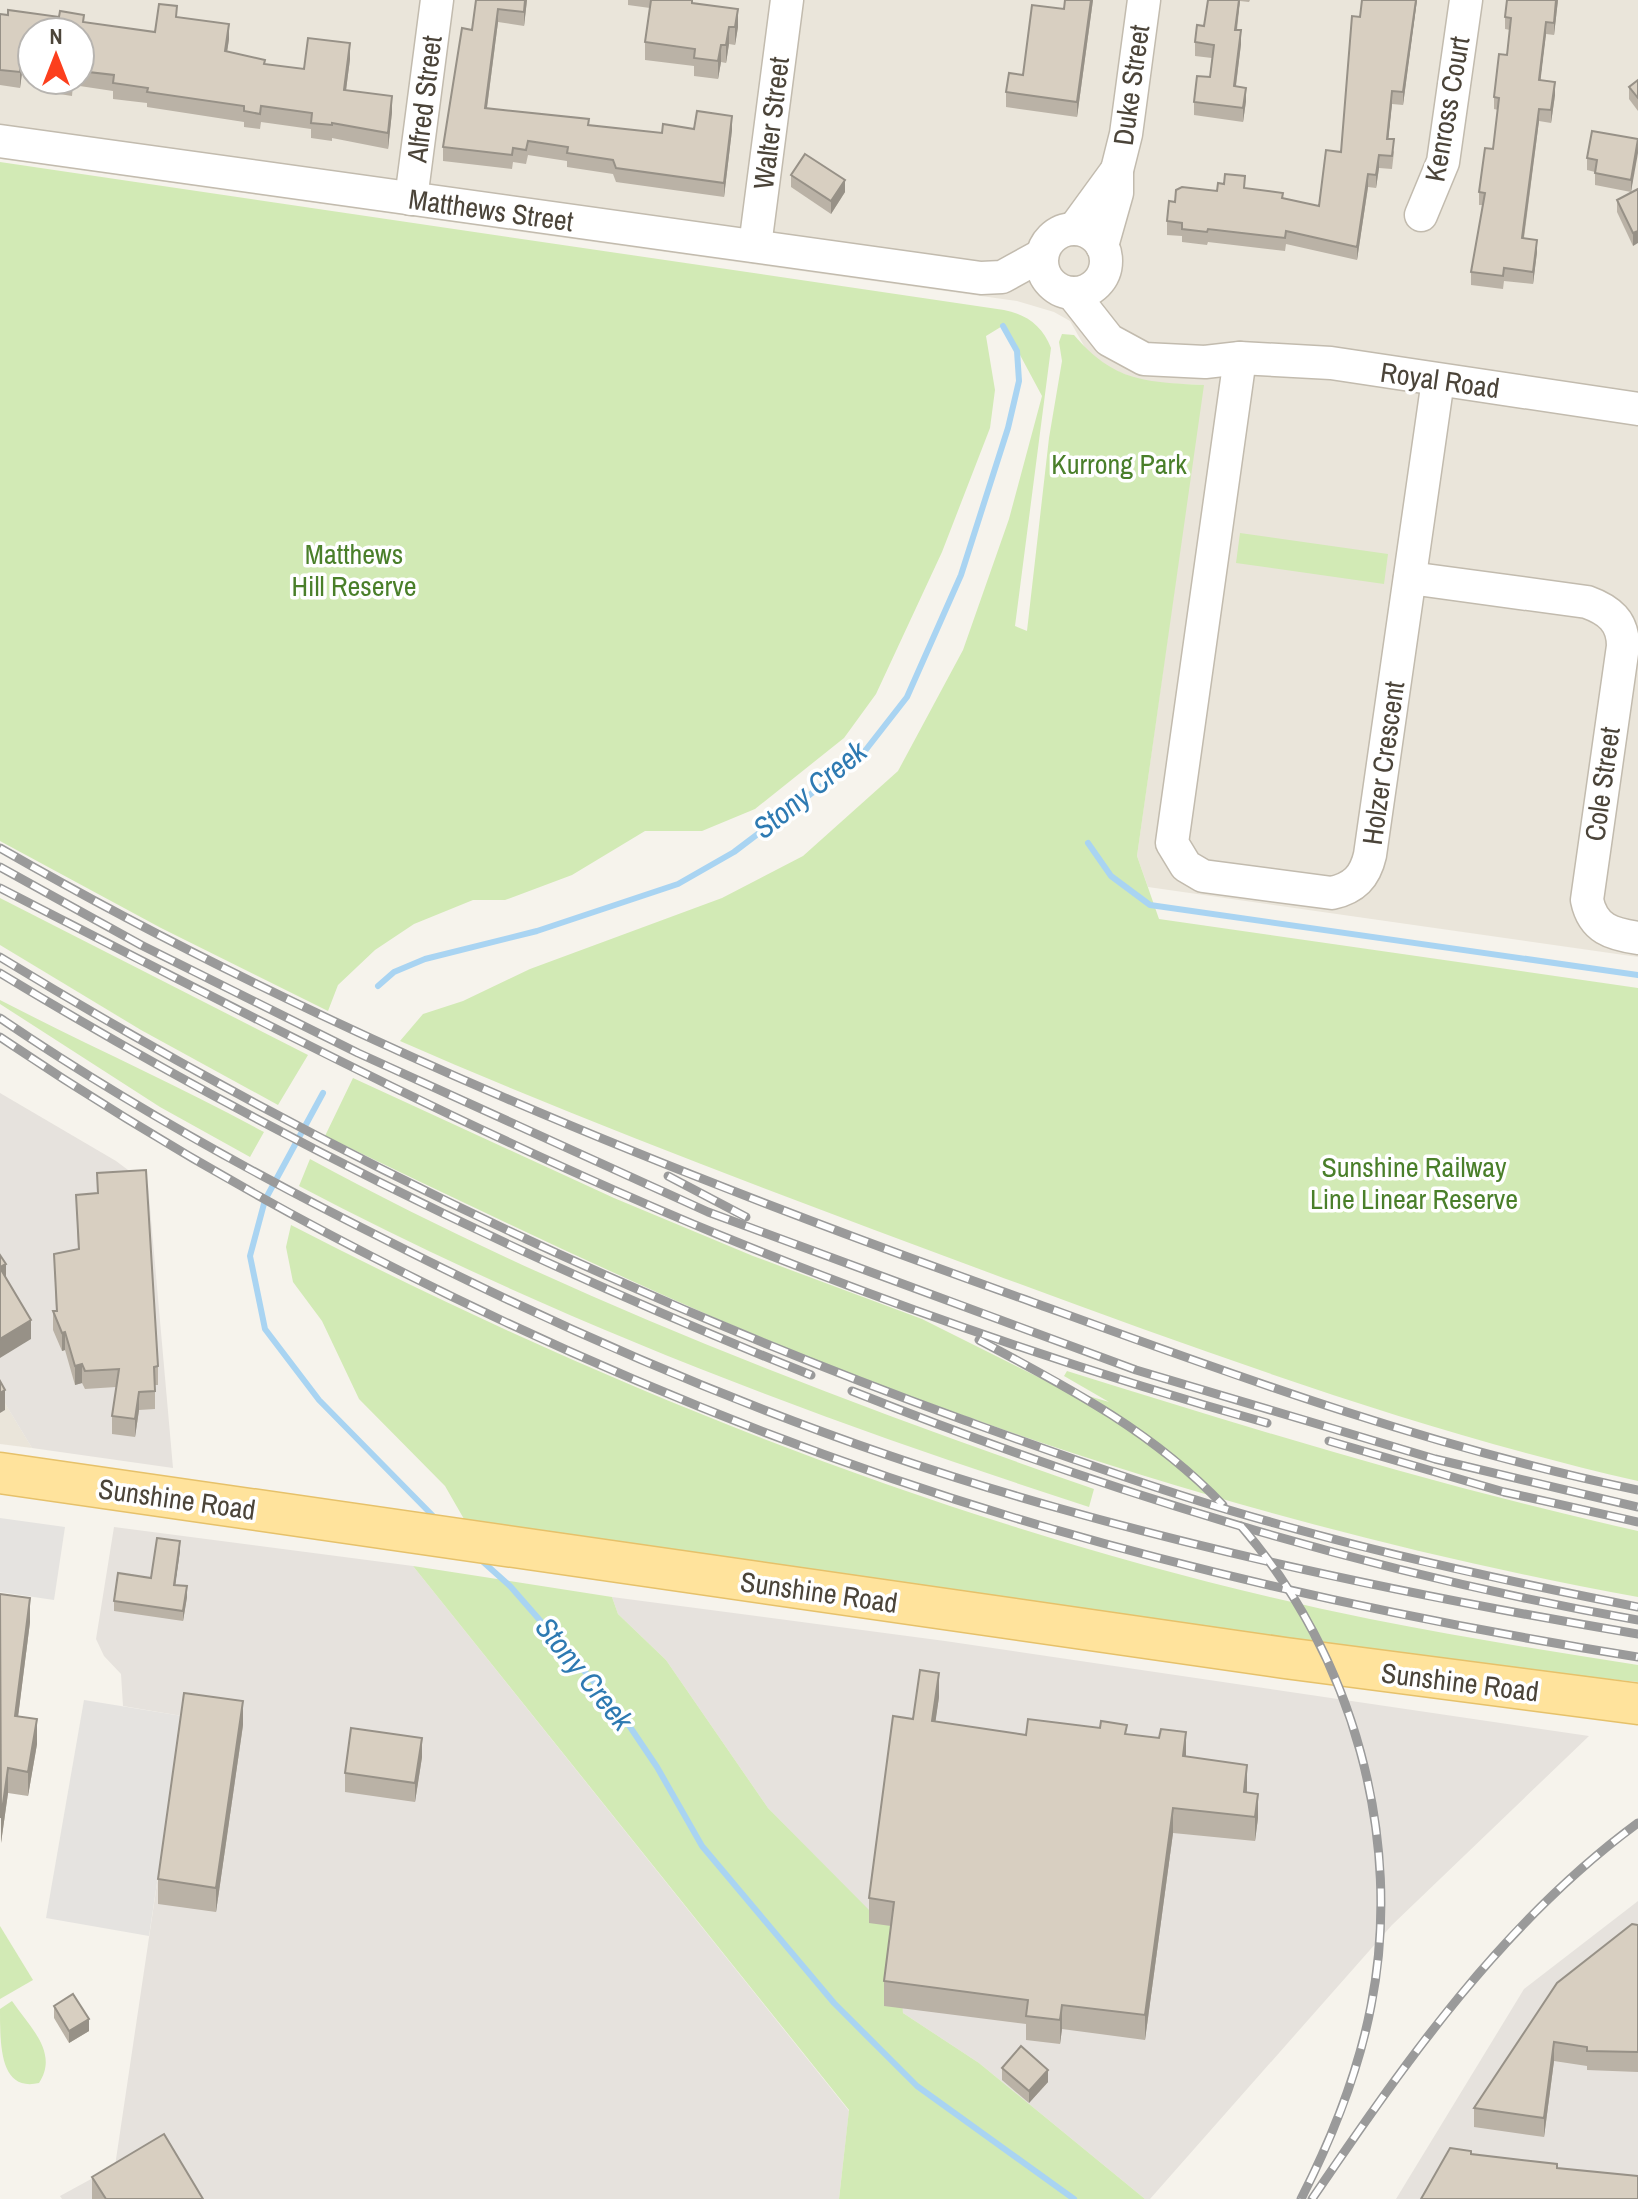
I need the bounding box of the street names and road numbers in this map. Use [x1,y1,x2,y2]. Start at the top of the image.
street label: Duke Street [1104,22,1158,148]
street label: Alfred Street [397,33,451,166]
street label: Kenross Court [1416,33,1478,185]
street label: Walter Street [744,55,798,191]
street label: Matthews Street [406,180,576,240]
street label: Royal Road [1378,353,1502,407]
street label: Holzer Crescent [1353,679,1413,847]
street label: Cole Street [1575,724,1629,844]
street label: Sunshine Road [96,1469,258,1529]
street label: Sunshine Road [738,1562,900,1622]
street label: Sunshine Road [1379,1653,1541,1711]

